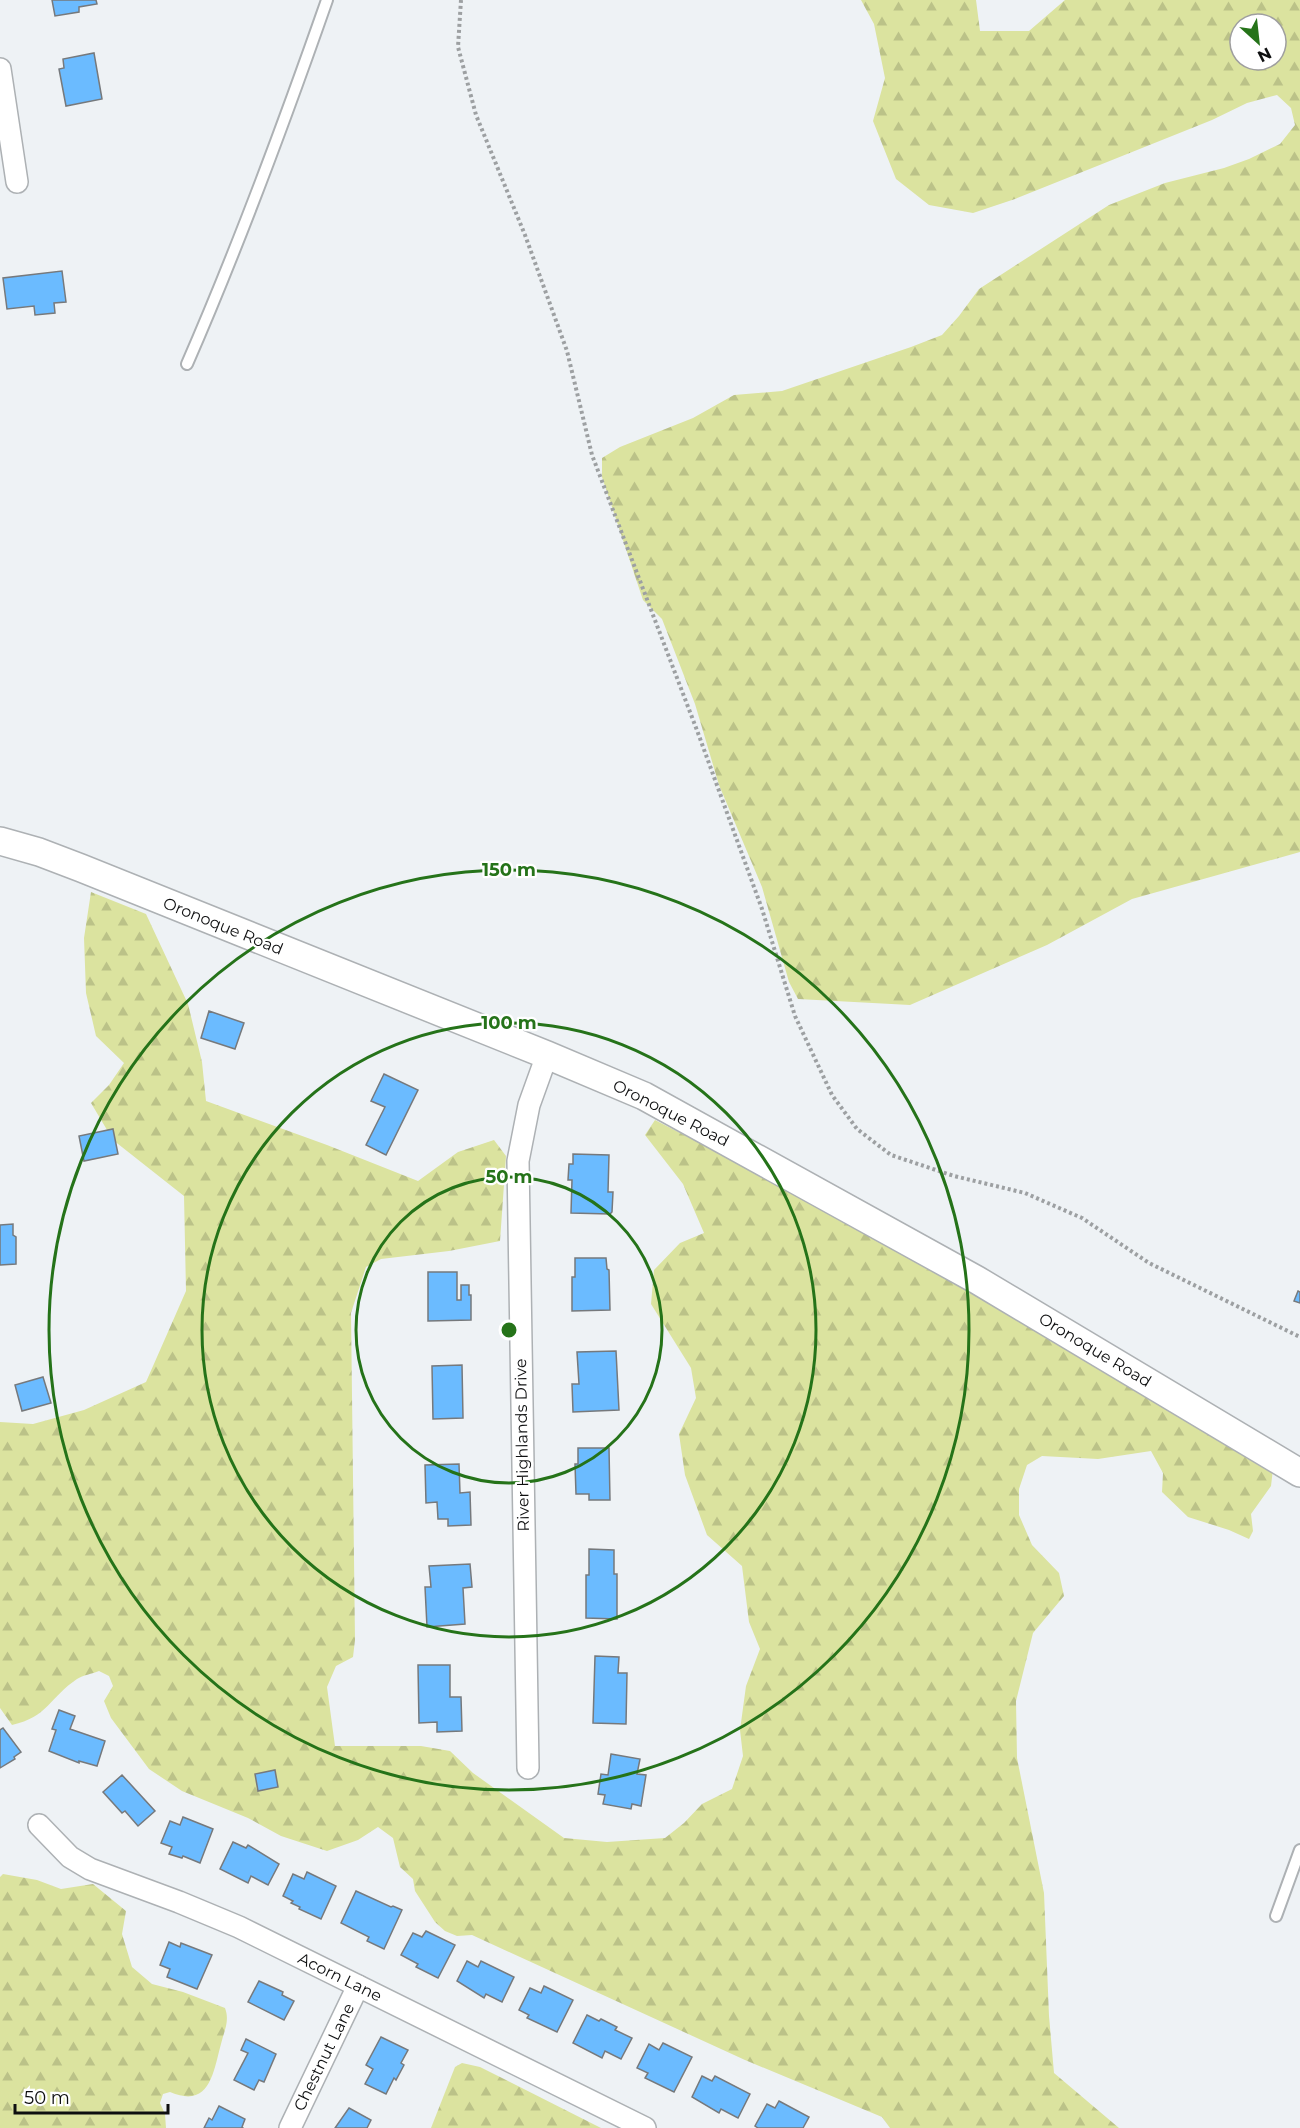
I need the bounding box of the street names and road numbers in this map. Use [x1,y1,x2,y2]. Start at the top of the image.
street label: Oronoque Road [160,893,286,959]
street label: Oronoque Road [610,1076,732,1150]
street label: Oronoque Road [1035,1309,1155,1391]
street label: River Highlands Drive [511,1358,533,1532]
street label: Acorn Lane [295,1949,385,2005]
street label: Chestnut Lane [290,2000,358,2114]

